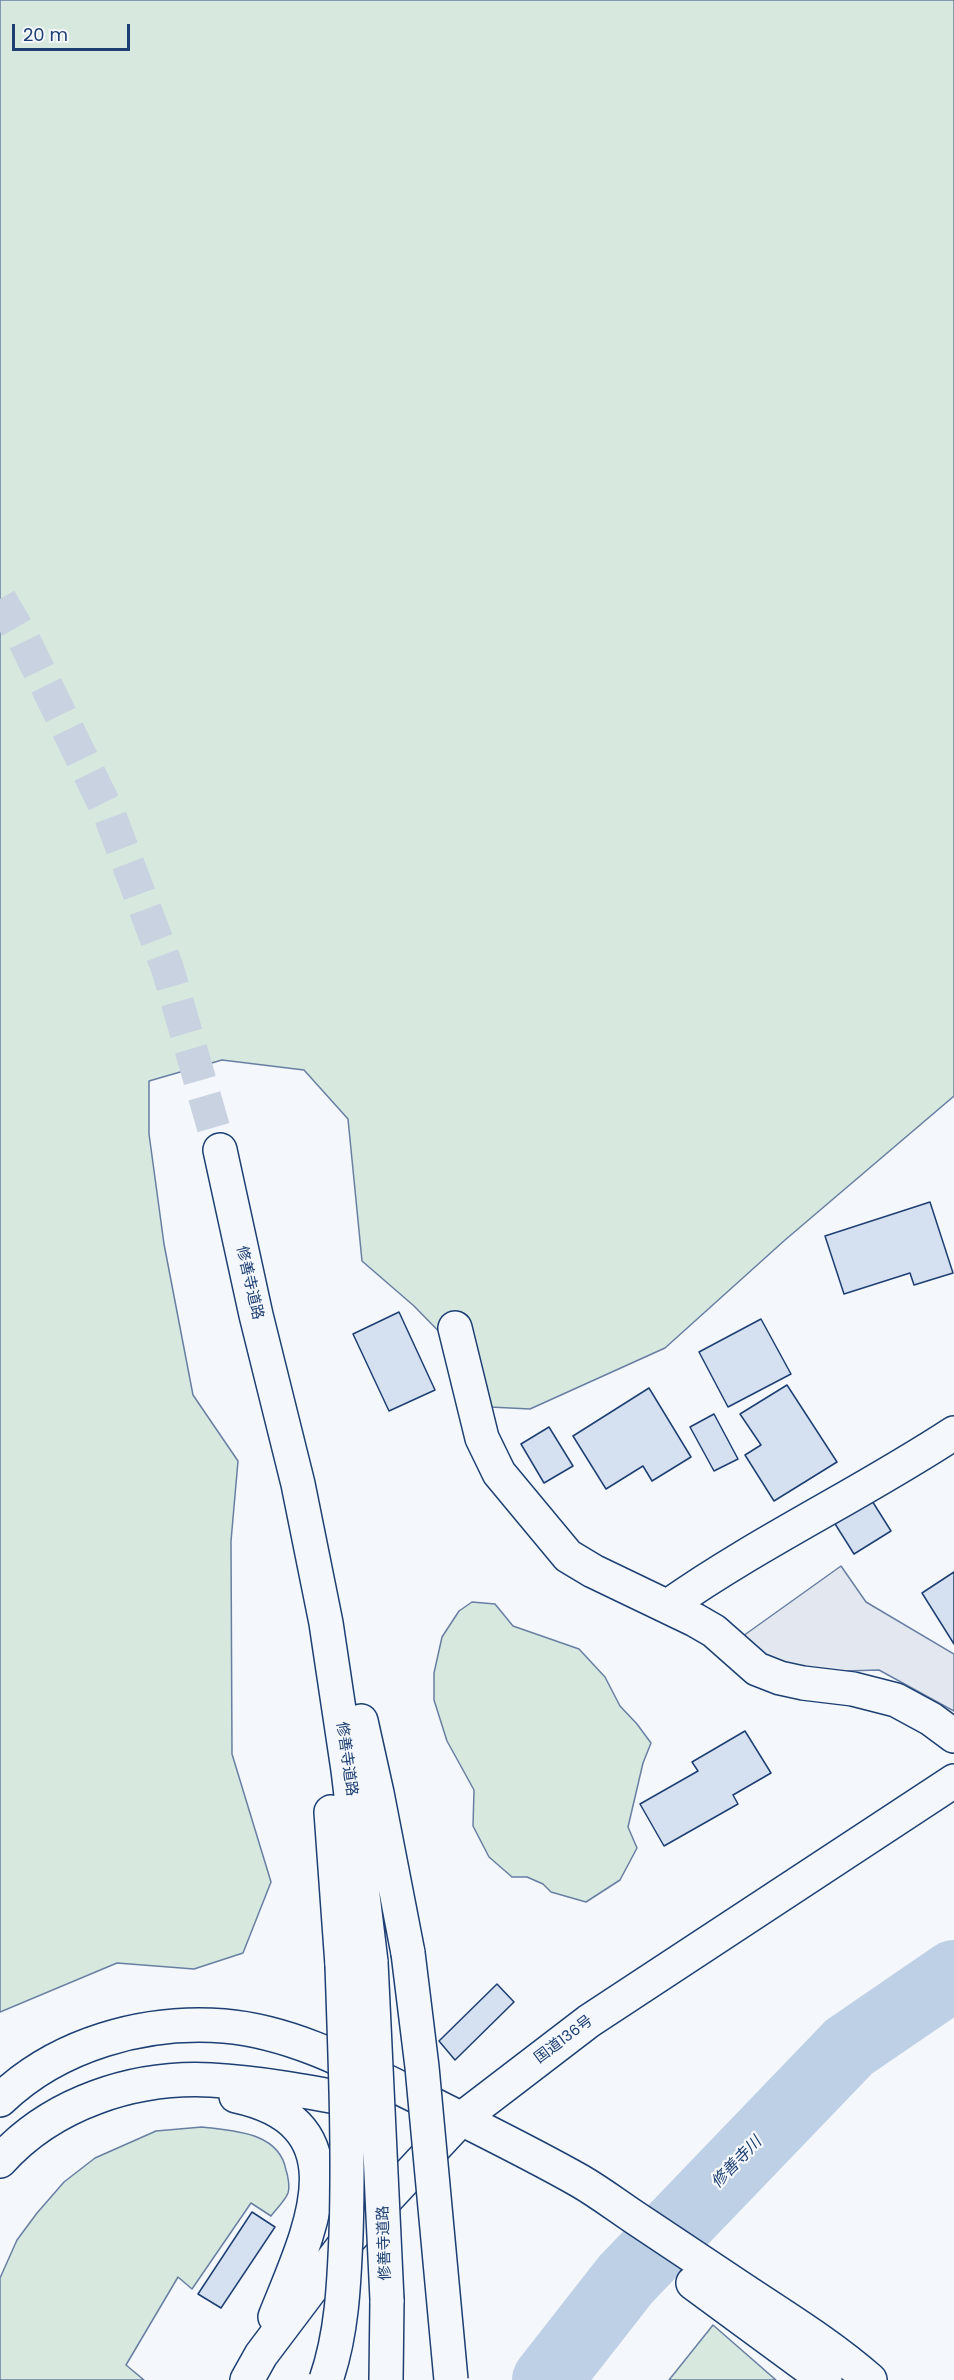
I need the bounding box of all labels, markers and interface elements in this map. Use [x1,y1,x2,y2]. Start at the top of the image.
scale bar [15,12,134,50]
text: 20 m [23,22,68,47]
street label: 修善寺道路 [232,1244,266,1322]
street label: 修善寺道路 [332,1721,360,1797]
street label: 国道136号 [531,2012,597,2068]
water label: 修善寺川 [708,2133,766,2193]
street label: 修善寺道路 [375,2205,395,2281]

